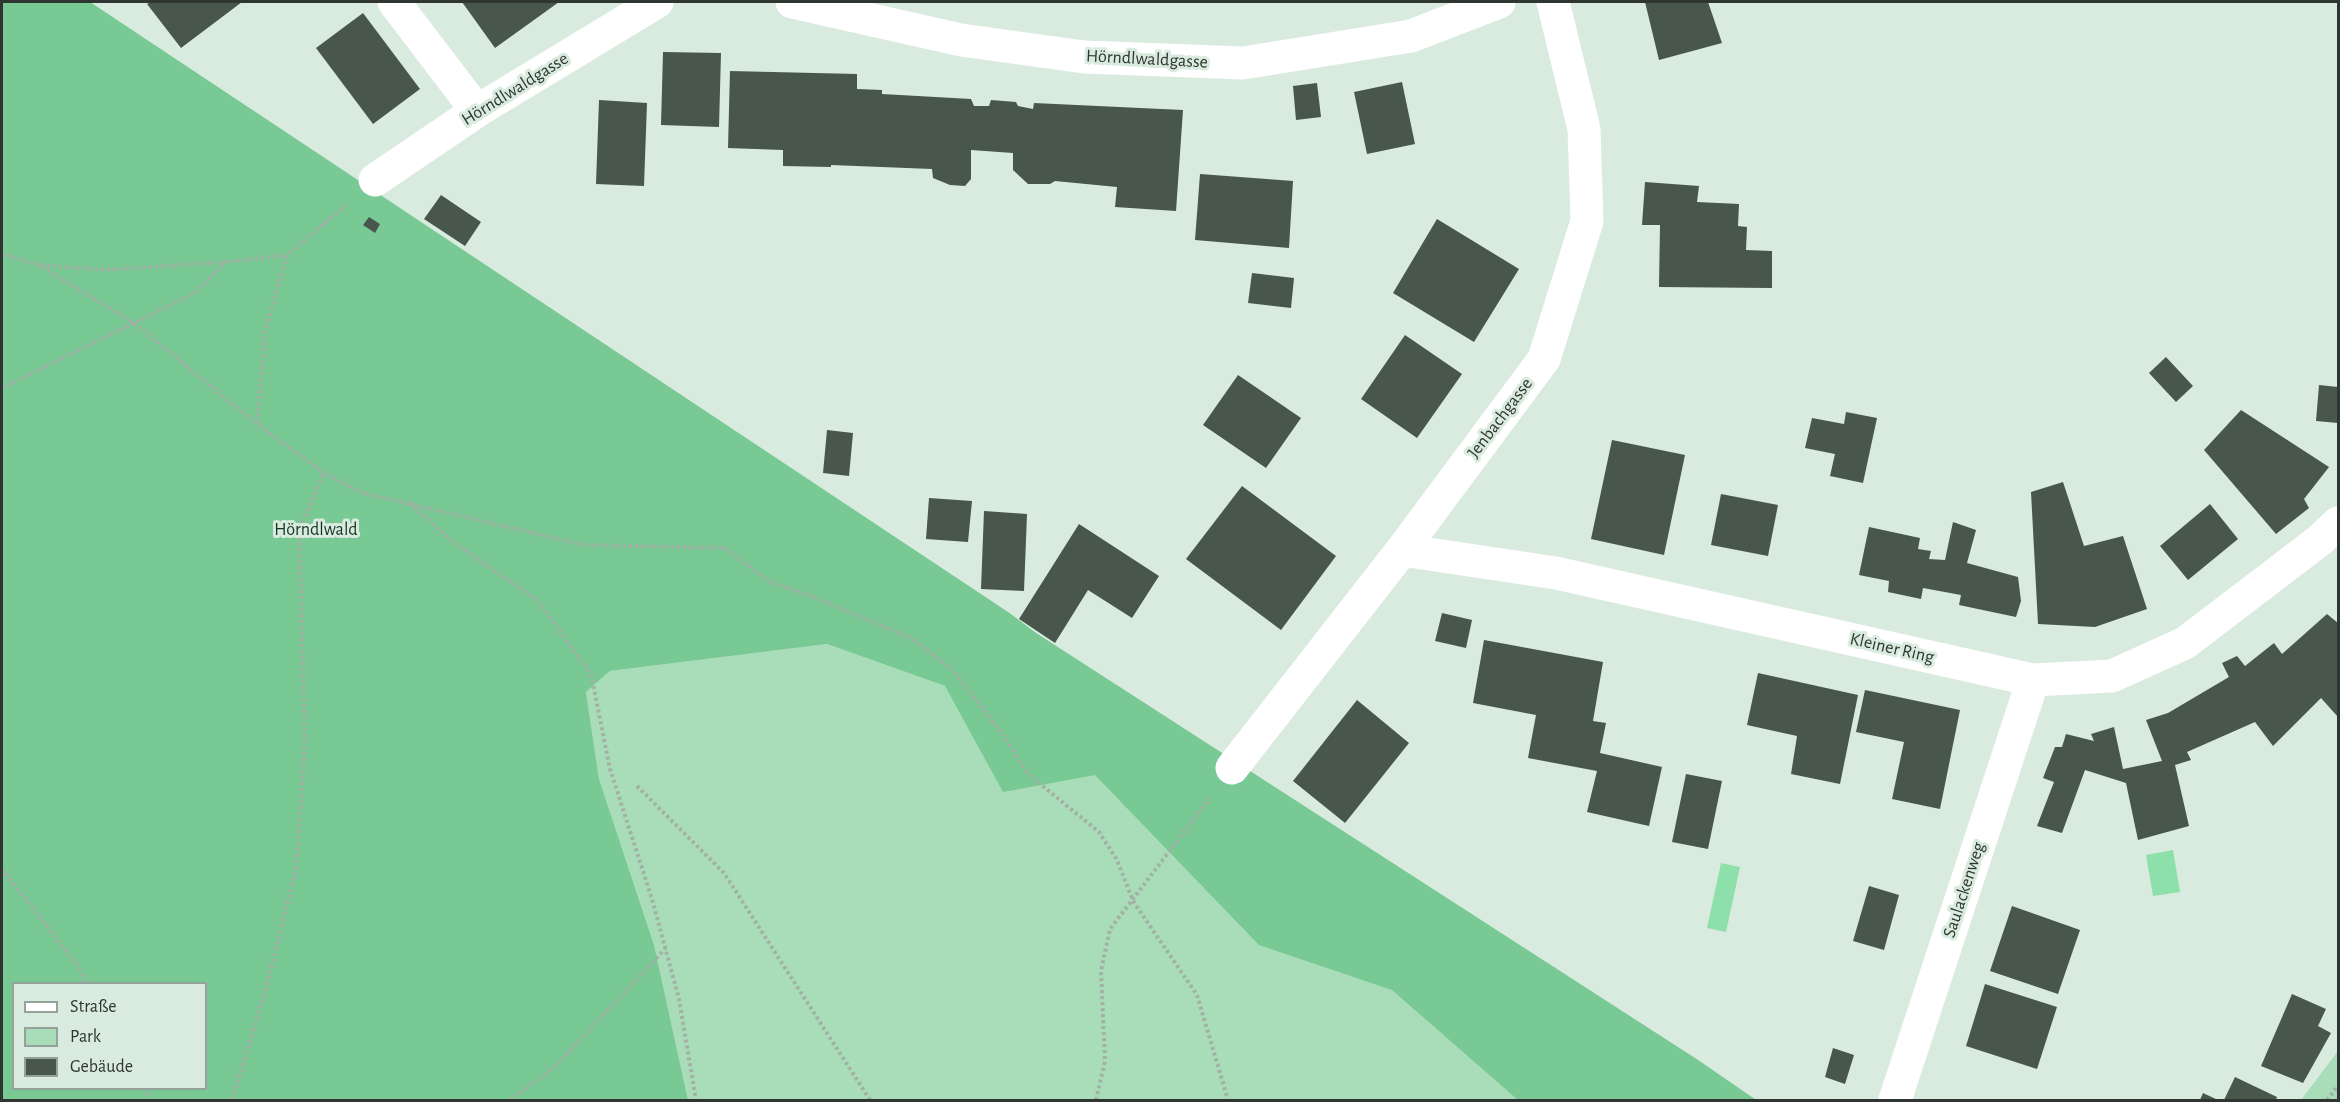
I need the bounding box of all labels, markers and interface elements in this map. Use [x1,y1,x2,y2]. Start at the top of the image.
street label: Hörndlwaldgasse [1086,45,1208,73]
street label: Hörndlwaldgasse [458,48,572,130]
street label: Jenbachgasse [1463,374,1537,462]
park label: Hörndlwald [274,519,358,541]
street label: Kleiner Ring [1848,628,1936,668]
street label: Saulackenweg [1938,839,1990,941]
legend [12,982,207,1090]
text: Straße [70,998,116,1016]
text: Park [70,1028,101,1046]
text: Gebäude [70,1058,133,1076]

